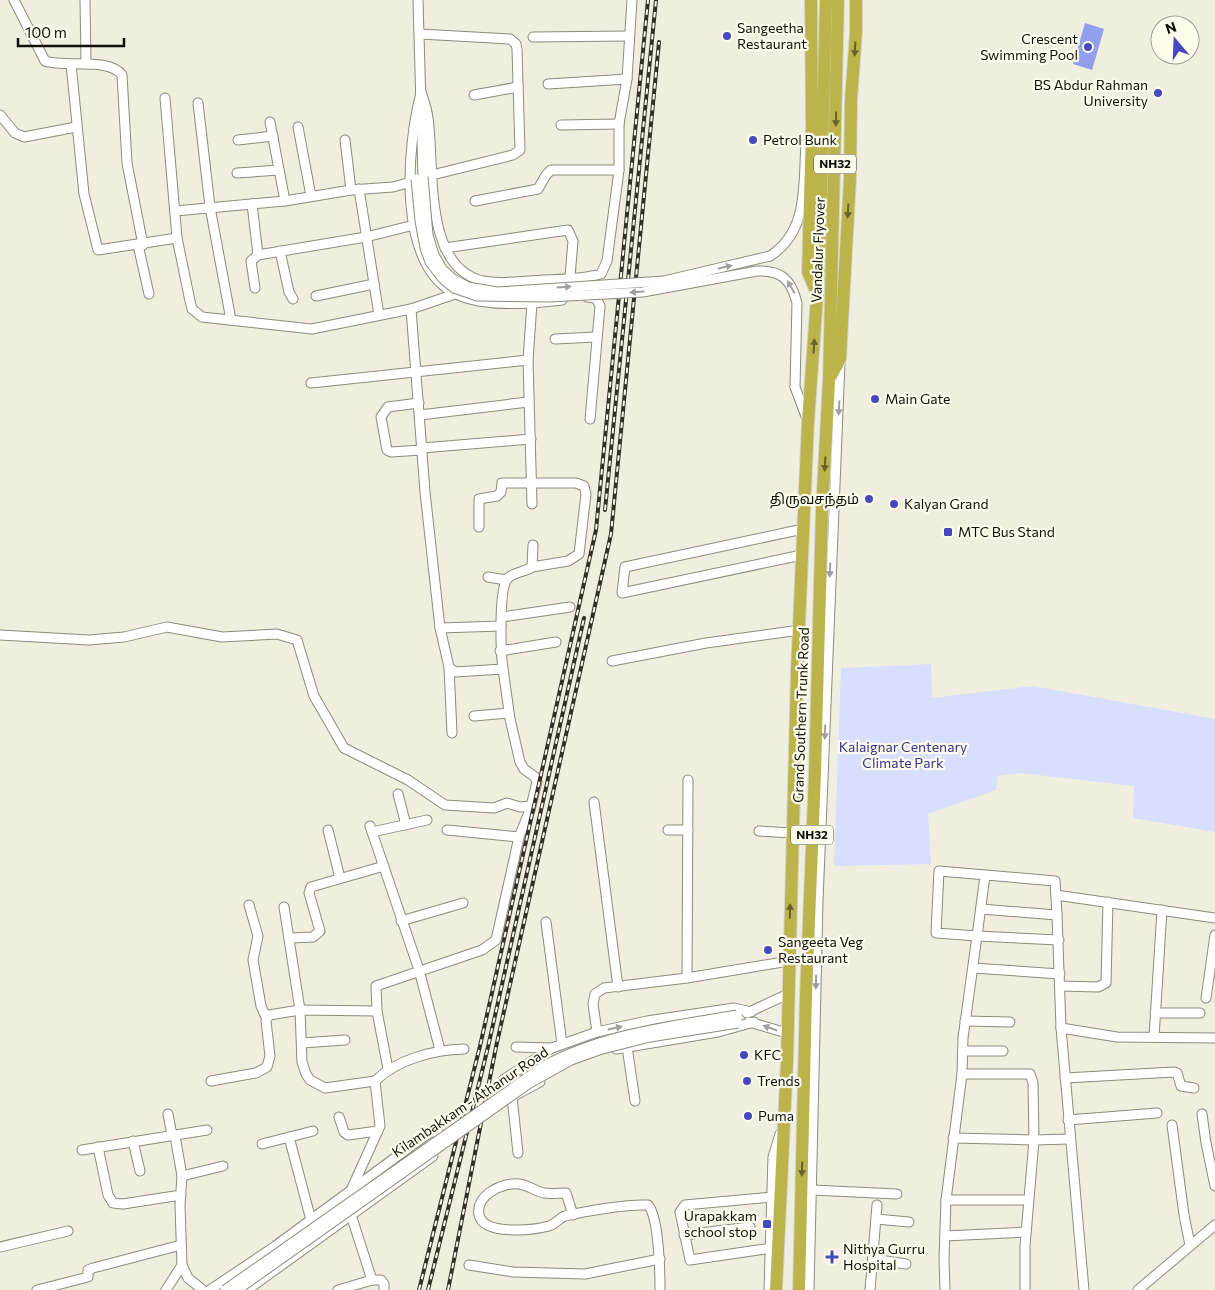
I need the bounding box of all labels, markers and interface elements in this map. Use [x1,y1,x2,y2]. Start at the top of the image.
scale bar [18,15,124,47]
north arrow [1150,15,1200,65]
text: N [1163,17,1178,37]
place label: Sangeetha Restaurant [737,19,807,52]
text: 100 m [25,23,67,41]
marker: Sangeetha Restaurant [721,30,733,42]
place label: Crescent Swimming Pool [980,30,1078,63]
one-way arrow [851,41,859,57]
marker: Crescent Swimming Pool [1082,41,1094,53]
place label: BS Abdur Rahman University [1034,76,1148,109]
marker: BS Abdur Rahman University [1152,87,1164,99]
one-way arrow [832,111,840,127]
place label: Petrol Bunk [763,131,837,148]
marker: Petrol Bunk [747,134,759,146]
road number: NH32 [814,154,856,173]
street label: Vandalur Flyover [807,196,828,303]
one-way arrow [843,203,851,219]
one-way arrow [717,263,732,271]
one-way arrow [786,281,795,294]
one-way arrow [556,283,572,291]
one-way arrow [629,288,645,296]
one-way arrow [810,338,818,354]
place label: Main Gate [885,390,951,407]
marker: Main Gate [869,393,881,405]
one-way arrow [835,400,843,416]
one-way arrow [820,456,828,472]
place label: திருவசந்தம் [770,490,859,509]
marker: திருவசந்தம் [863,493,875,505]
place label: Kalyan Grand [904,495,989,512]
marker: Kalyan Grand [888,498,900,510]
place label: MTC Bus Stand [958,523,1055,540]
marker: MTC Bus Stand [942,526,954,538]
one-way arrow [826,562,834,578]
street label: Grand Southern Trunk Road [789,627,812,803]
one-way arrow [821,725,829,741]
park label: Kalaignar Centenary Climate Park [839,738,967,771]
road number: NH32 [791,826,833,844]
one-way arrow [786,902,794,918]
place label: Sangeeta Veg Restaurant [778,933,863,966]
marker: Sangeeta Veg Restaurant [762,944,774,956]
one-way arrow [812,974,820,990]
one-way arrow [608,1024,623,1032]
one-way arrow [762,1024,777,1032]
street label: Kilambakkam - Athanur Road [388,1043,551,1160]
place label: KFC [754,1046,781,1063]
marker: KFC [738,1049,750,1061]
place label: Trends [757,1072,800,1089]
marker: Trends [741,1075,753,1087]
place label: Puma [758,1107,794,1124]
marker: Puma [742,1110,754,1122]
one-way arrow [798,1161,806,1177]
place label: Urapakkam school stop [684,1207,757,1240]
marker: Urapakkam school stop [761,1218,773,1230]
place label: Nithya Gurru Hospital [843,1240,925,1273]
marker: Nithya Gurru Hospital [825,1250,839,1264]

